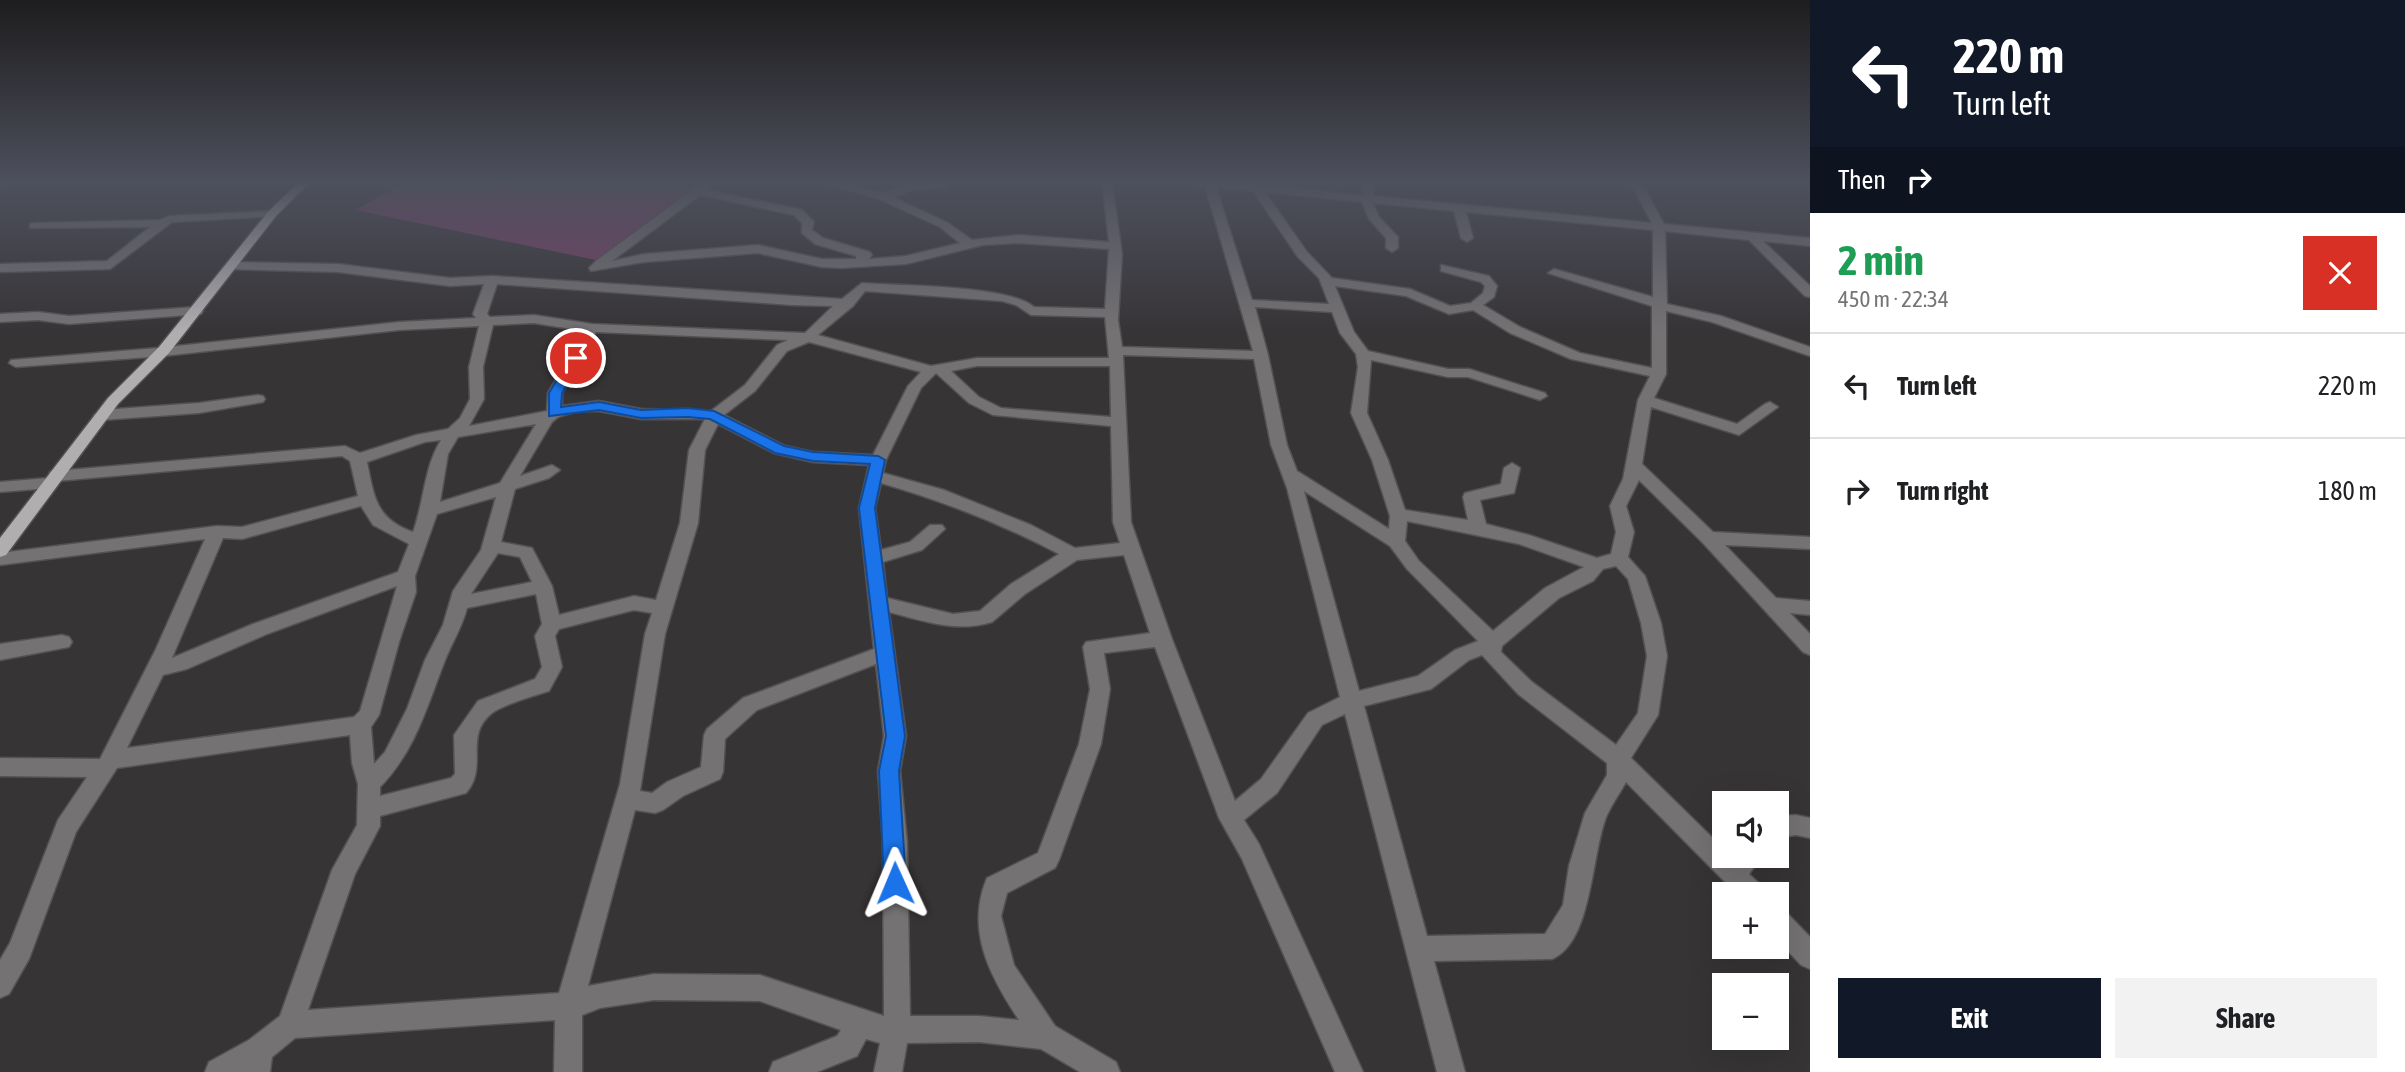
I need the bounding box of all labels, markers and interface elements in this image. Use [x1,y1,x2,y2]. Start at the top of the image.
text: 220 m [1953,27,2064,83]
icon: left [1838,28,1929,119]
text: Turn left [1953,85,2051,122]
icon: right [1900,161,1938,199]
text: Then [1838,165,1886,195]
text: 2 min [1838,236,1924,284]
button: close [2303,236,2377,310]
text: 450 m · 22:34 [1838,286,1949,312]
pin [546,328,606,388]
icon: arrive [557,339,595,377]
icon: left [1838,367,1876,405]
text: Turn left [1897,371,1977,401]
text: 220 m [2318,371,2377,401]
icon: right [1838,472,1876,510]
text: Turn right [1897,476,1988,506]
text: 180 m [2318,476,2377,506]
map controls [1712,791,1789,1050]
button: sound [1712,791,1789,868]
position arrow [858,846,932,920]
button: + [1712,882,1789,959]
button: − [1712,973,1789,1050]
button: Exit [1838,978,2101,1058]
button: Share [2115,978,2377,1058]

